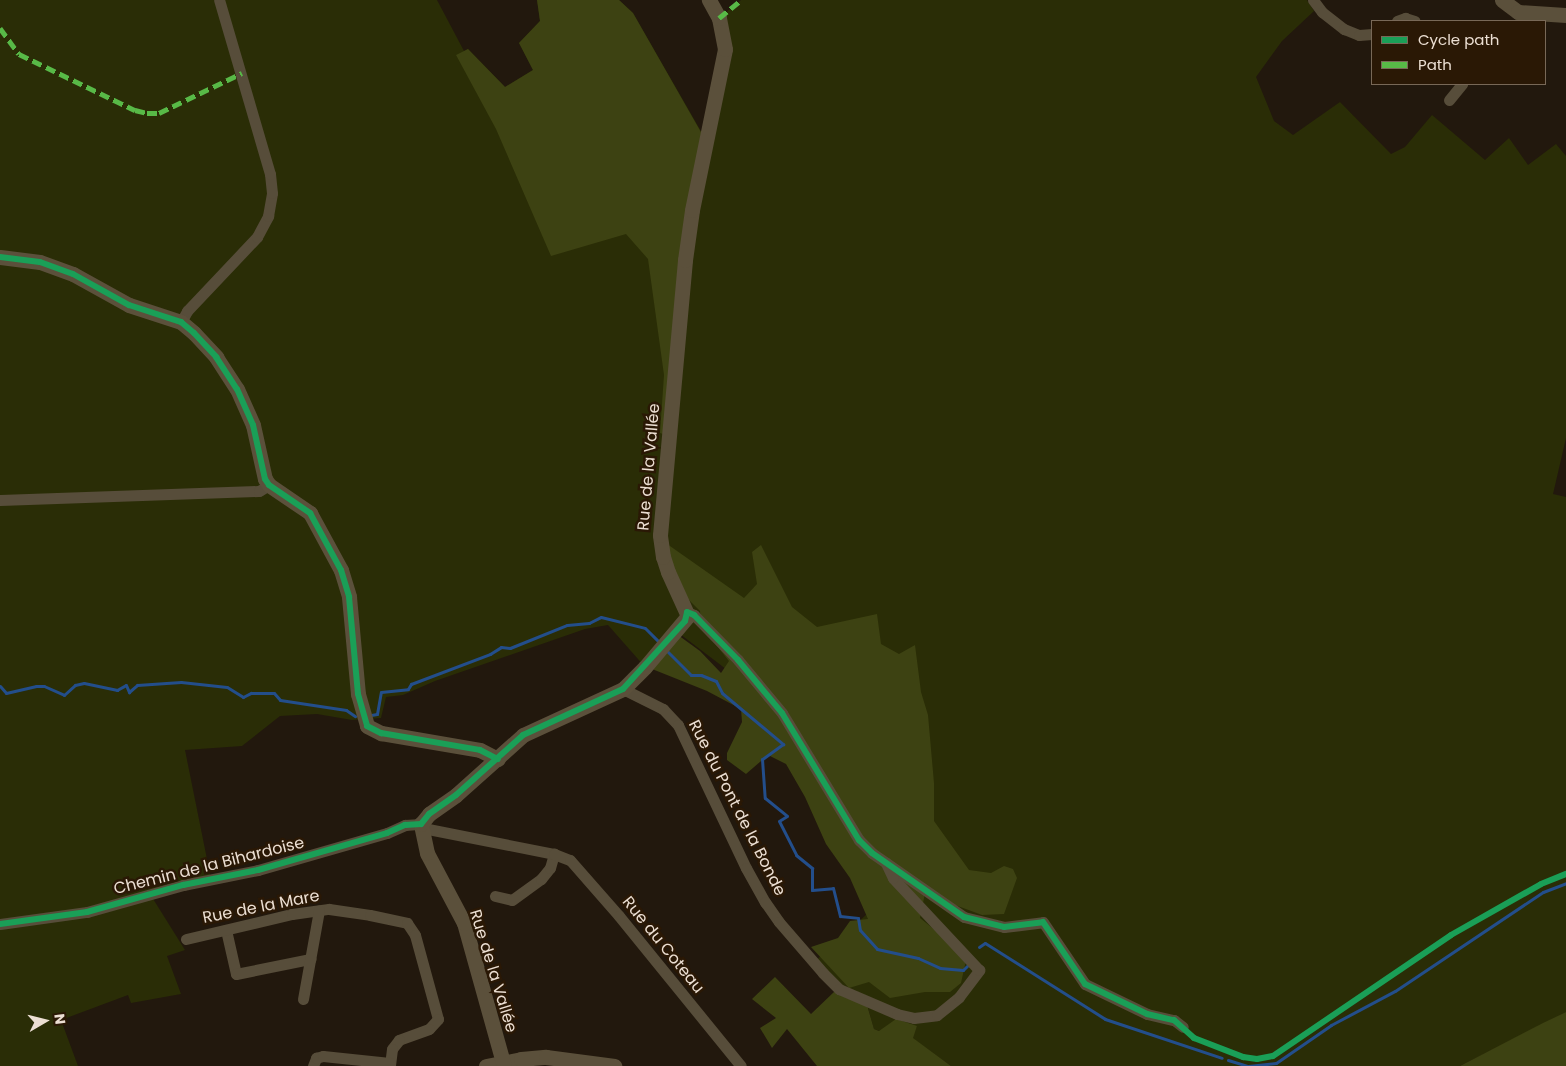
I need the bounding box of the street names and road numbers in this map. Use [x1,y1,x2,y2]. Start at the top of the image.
street label: Rue de la Vallée [634,403,664,531]
street label: Rue du Pont de la Bonde [684,717,790,899]
street label: Chemin de la Bihardoise [112,833,306,899]
street label: Rue de la Mare [201,886,321,928]
street label: Rue du Coteau [618,893,708,997]
street label: Rue de la Vallée [465,907,521,1035]

